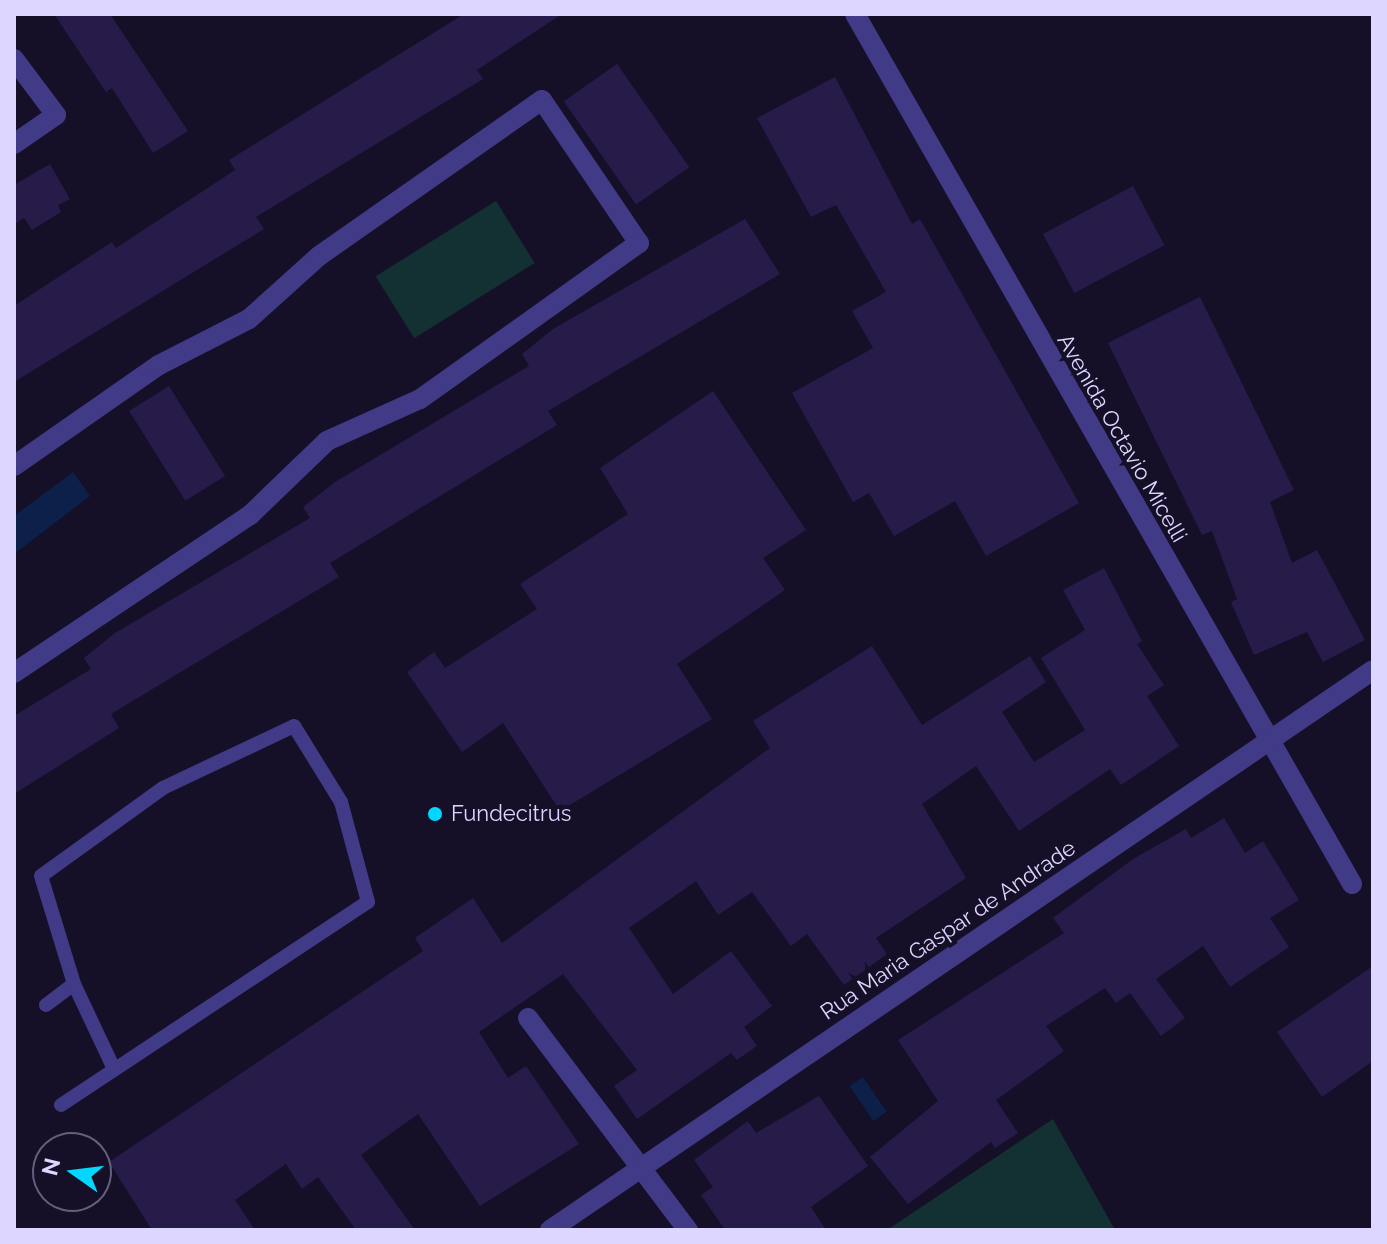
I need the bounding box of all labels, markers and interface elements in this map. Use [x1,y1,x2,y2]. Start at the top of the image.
street label: Avenida Octavio Micelli [1052,329,1192,547]
place label: Fundecitrus [451,801,571,827]
marker: Fundecitrus [426,805,444,823]
street label: Rua Maria Gaspar de Andrade [815,834,1081,1026]
north arrow [32,1132,112,1212]
text: N [36,1155,65,1178]

